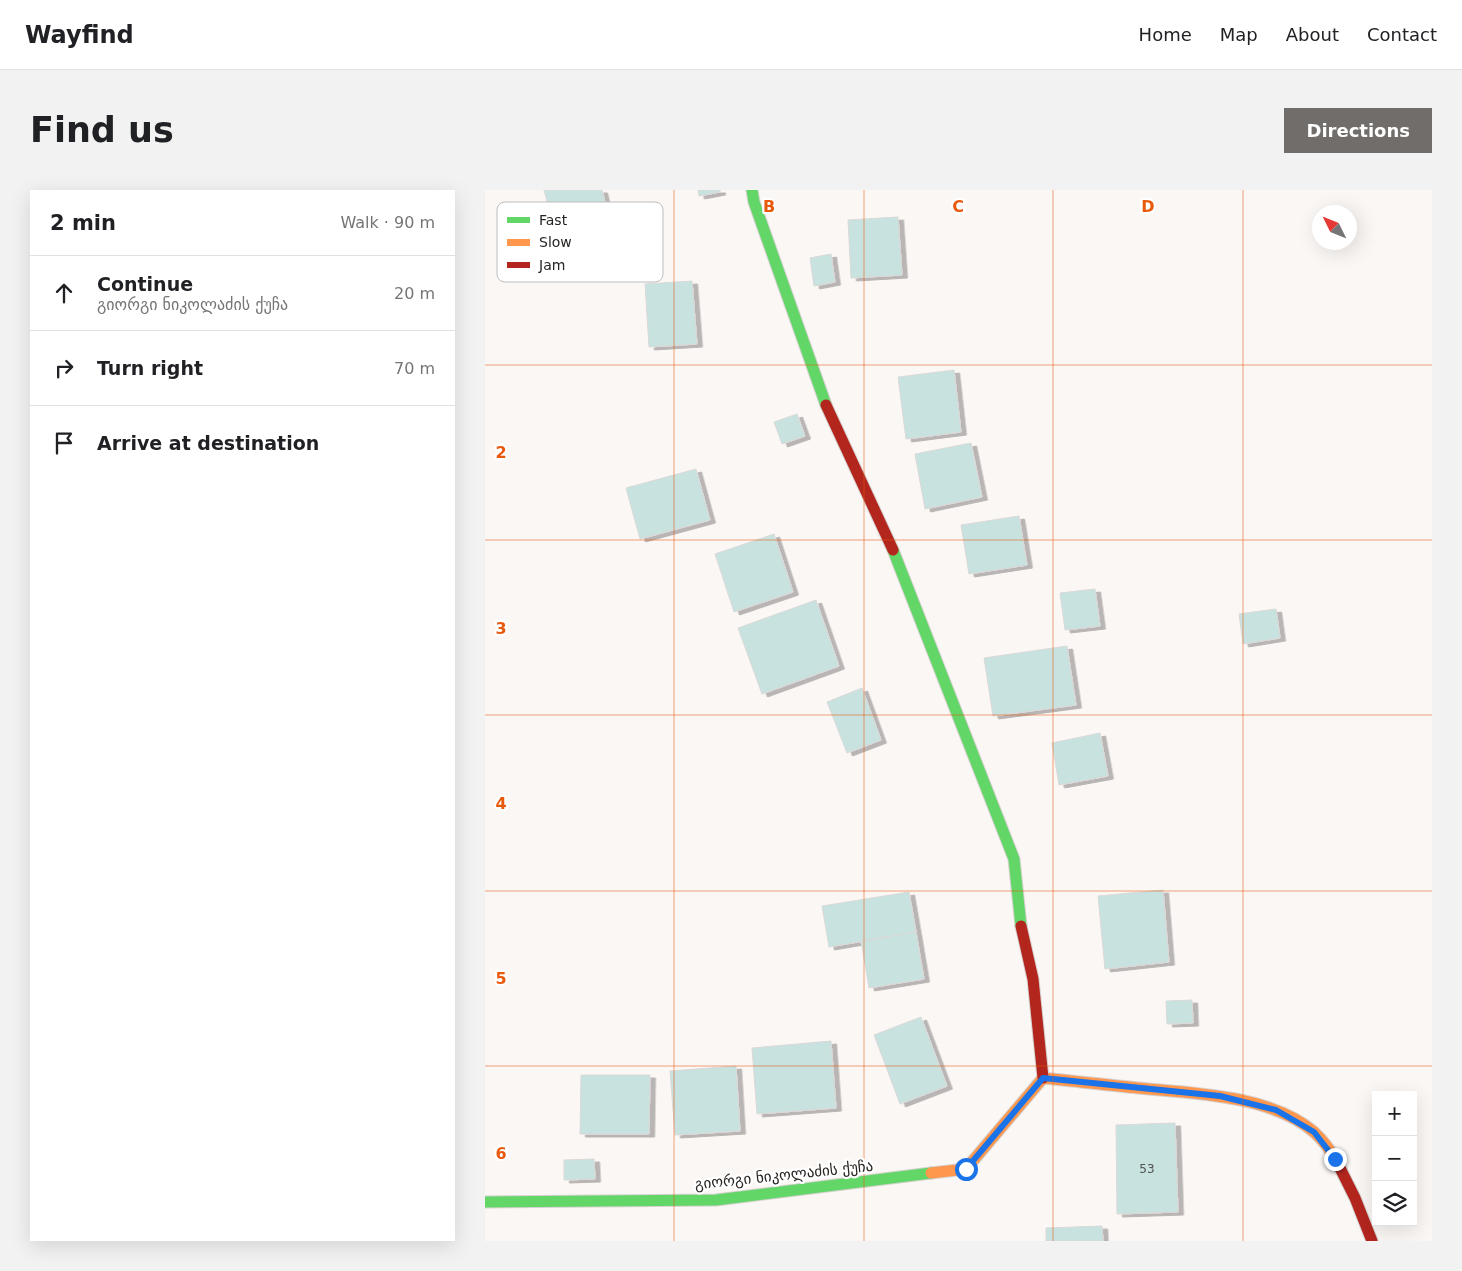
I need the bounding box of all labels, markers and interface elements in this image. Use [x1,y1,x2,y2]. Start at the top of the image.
text: Wayfind [25,21,134,49]
text: Home [1139,24,1192,45]
text: Map [1220,24,1258,45]
text: About [1286,24,1339,45]
text: Contact [1367,24,1437,45]
button: Directions [1284,108,1432,153]
text: Find us [30,110,174,150]
text: B [763,197,775,216]
text: C [952,197,964,216]
text: D [1141,197,1155,216]
legend [497,202,663,282]
north arrow [1312,205,1357,250]
text: 2 min [50,211,116,235]
text: Fast [539,212,568,228]
text: Walk · 90 m [340,213,435,232]
text: Slow [539,234,572,250]
text: Jam [538,257,565,273]
text: Continue [97,273,193,295]
icon: ahead [50,279,78,307]
text: 20 m [394,284,435,303]
text: გიორგი ნიკოლაძის ქუჩა [97,295,288,314]
icon: right [50,354,78,382]
text: Turn right [97,357,203,379]
text: 70 m [394,359,435,378]
icon: arrive [50,429,78,457]
text: Arrive at destination [97,432,319,454]
text: 2 [495,443,507,462]
text: 3 [495,619,507,638]
text: 4 [495,794,507,813]
text: 5 [495,969,507,988]
map controls [1372,1091,1417,1226]
button: + [1372,1091,1417,1136]
button: − [1372,1136,1417,1181]
text: 6 [495,1144,507,1163]
route end [1324,1148,1347,1171]
street label: გიორგი ნიკოლაძის ქუჩა [694,1157,874,1193]
route start [955,1158,978,1181]
house number: 53 [1139,1162,1155,1176]
button: layers [1372,1181,1417,1226]

